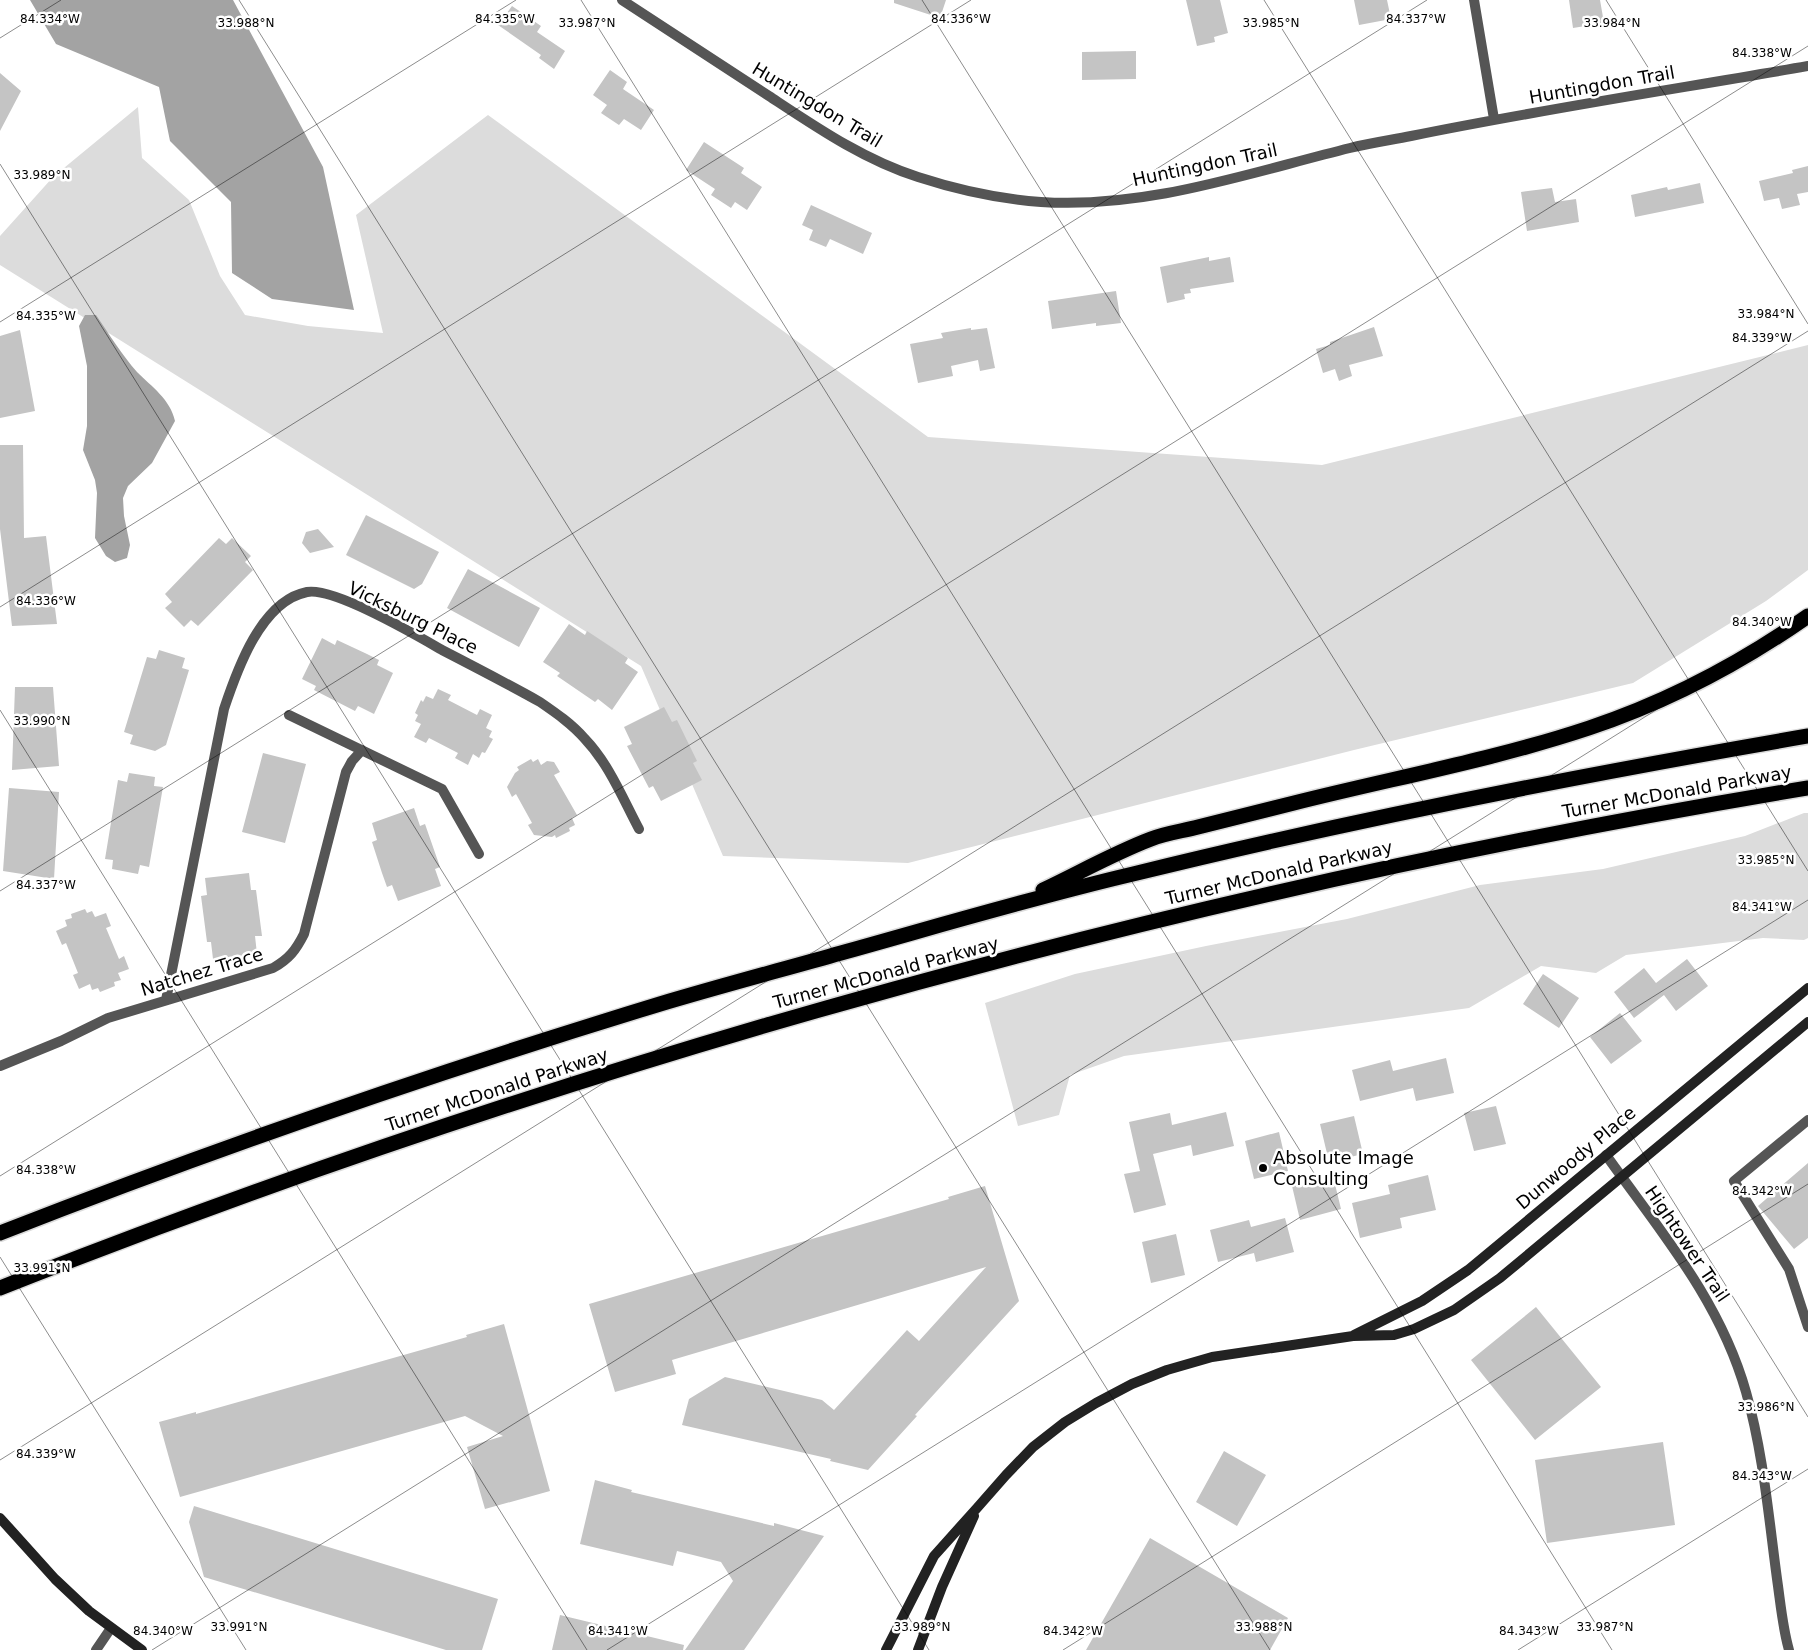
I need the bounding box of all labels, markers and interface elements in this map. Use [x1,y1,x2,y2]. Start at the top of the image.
text: 84.334°W [20,12,80,26]
text: 84.335°W [475,12,535,26]
text: 84.336°W [931,12,991,26]
text: 84.337°W [1386,12,1446,26]
text: 33.988°N [218,16,274,30]
text: 33.987°N [559,16,615,30]
text: 33.985°N [1243,16,1299,30]
text: 33.984°N [1584,16,1640,30]
text: 84.338°W [1732,46,1792,60]
street label: Huntingdon Trail [749,58,886,152]
street label: Huntingdon Trail [1527,61,1676,108]
street label: Huntingdon Trail [1131,139,1279,190]
text: 33.989°N [14,168,70,182]
text: 33.984°N [1738,307,1794,321]
text: 84.335°W [16,309,76,323]
text: 84.339°W [1732,331,1792,345]
street label: Vicksburg Place [345,577,481,658]
text: 84.336°W [16,594,76,608]
text: 84.340°W [1732,615,1792,629]
text: 33.990°N [14,714,70,728]
street label: Turner McDonald Parkway [1560,761,1794,822]
street label: Turner McDonald Parkway [1162,836,1395,909]
text: 33.985°N [1738,853,1794,867]
text: 84.337°W [16,878,76,892]
text: 84.341°W [1732,900,1792,914]
street label: Turner McDonald Parkway [770,932,1001,1013]
street label: Natchez Trace [138,943,266,1000]
street label: Turner McDonald Parkway [382,1044,611,1136]
street label: Dunwoody Place [1512,1102,1640,1214]
place label: Absolute Image Consulting [1273,1147,1414,1189]
marker: Absolute Image Consulting [1257,1162,1269,1174]
text: 84.338°W [16,1163,76,1177]
street label: Hightower Trail [1641,1182,1734,1306]
text: 84.342°W [1732,1184,1792,1198]
text: 33.991°N [14,1261,70,1275]
text: 33.986°N [1738,1400,1794,1414]
text: 84.339°W [16,1447,76,1461]
text: 84.343°W [1732,1469,1792,1483]
text: 33.991°N [211,1620,267,1634]
text: 33.989°N [894,1620,950,1634]
text: 33.988°N [1236,1620,1292,1634]
text: 33.987°N [1577,1620,1633,1634]
text: 84.340°W [133,1624,193,1638]
text: 84.341°W [588,1624,648,1638]
text: 84.342°W [1043,1624,1103,1638]
text: 84.343°W [1499,1624,1559,1638]

